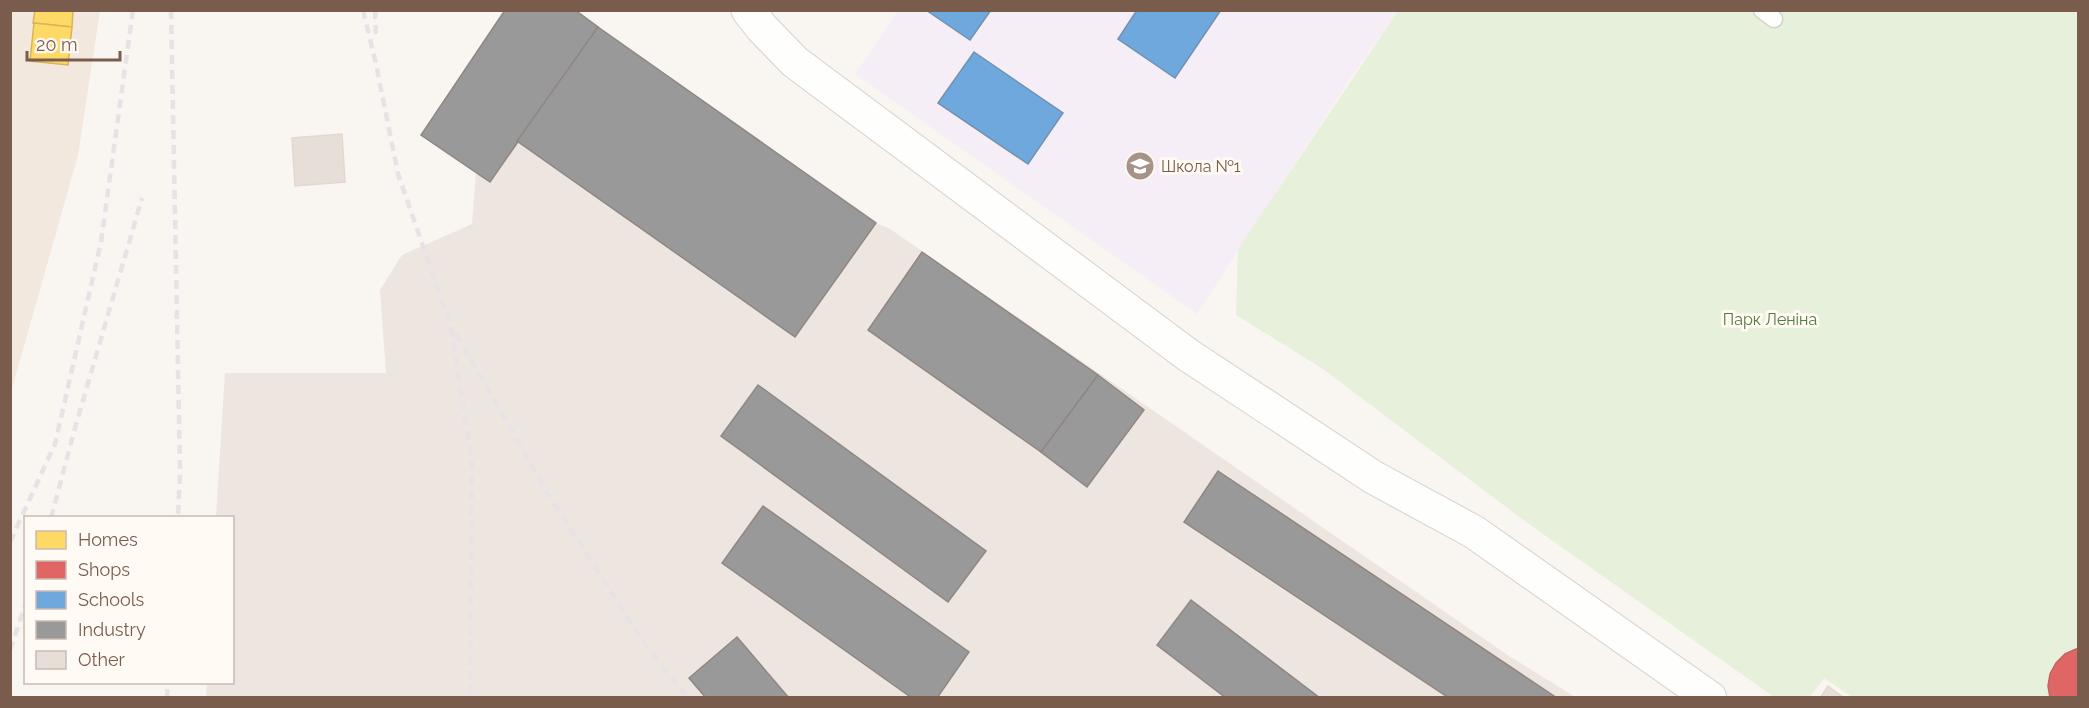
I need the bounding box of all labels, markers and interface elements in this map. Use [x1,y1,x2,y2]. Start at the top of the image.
scale bar [27,24,120,62]
text: 20 m [36,34,78,55]
school or university icon: Школа №1 [1124,150,1156,182]
place label: Школа №1 [1161,157,1241,176]
park label: Парк Леніна [1723,310,1817,329]
legend [24,516,234,684]
text: Homes [78,529,138,550]
text: Shops [78,559,130,580]
text: Schools [78,589,145,610]
text: Industry [78,619,146,640]
text: Other [78,649,126,670]

